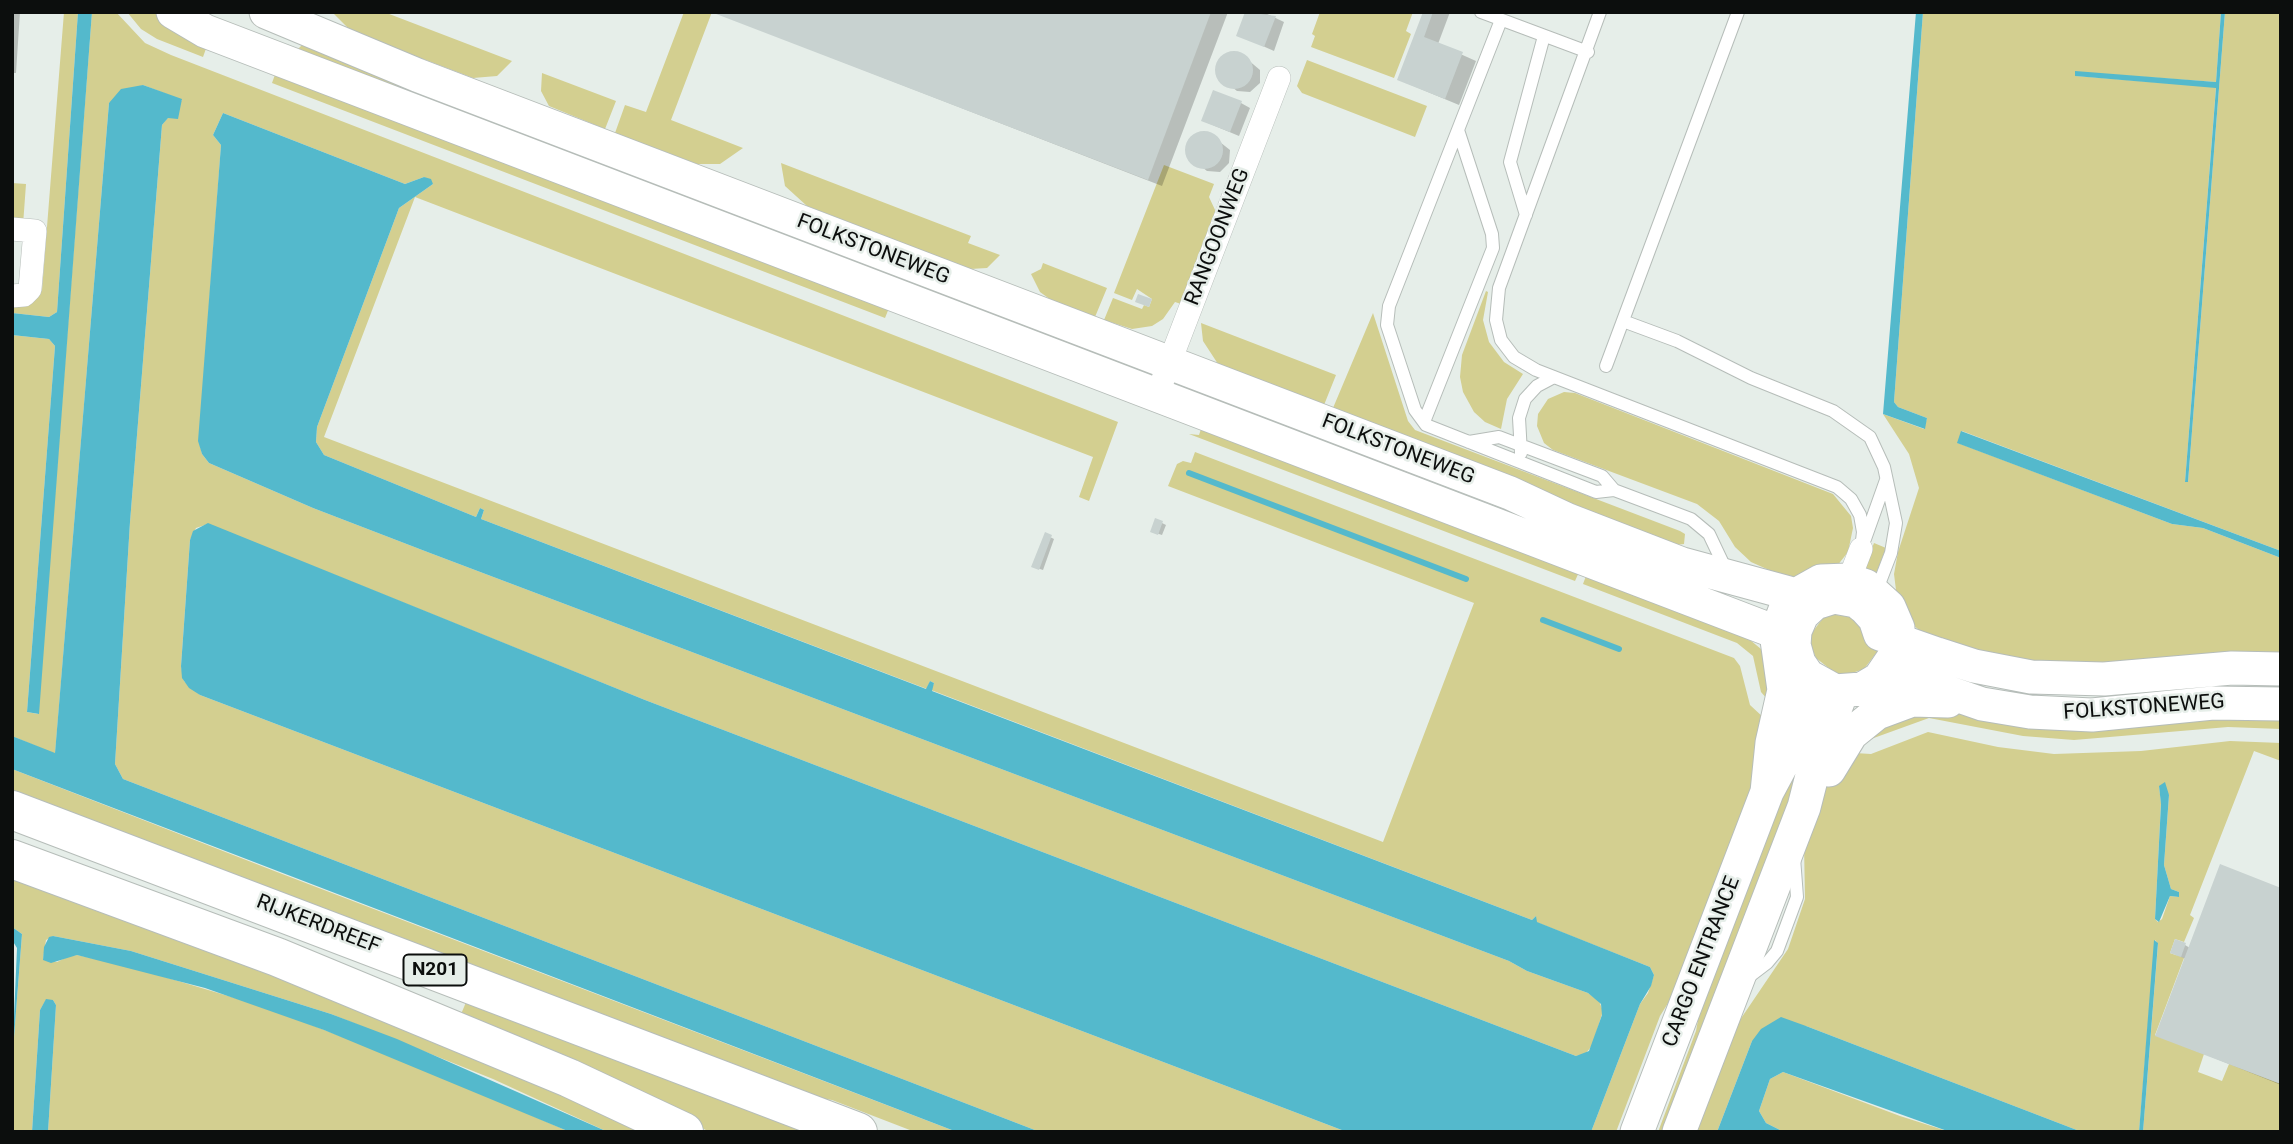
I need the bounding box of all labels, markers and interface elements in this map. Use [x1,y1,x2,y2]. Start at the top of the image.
street label: RANGOONWEG [1180,165,1256,309]
street label: FOLKSTONEWEG [793,209,953,291]
street label: FOLKSTONEWEG [1318,409,1478,491]
street label: FOLKSTONEWEG [2063,690,2225,726]
street label: CARGO ENTRANCE [1658,873,1746,1051]
street label: RIJKERDREEF [253,890,383,960]
road number: N201 [404,954,466,986]

